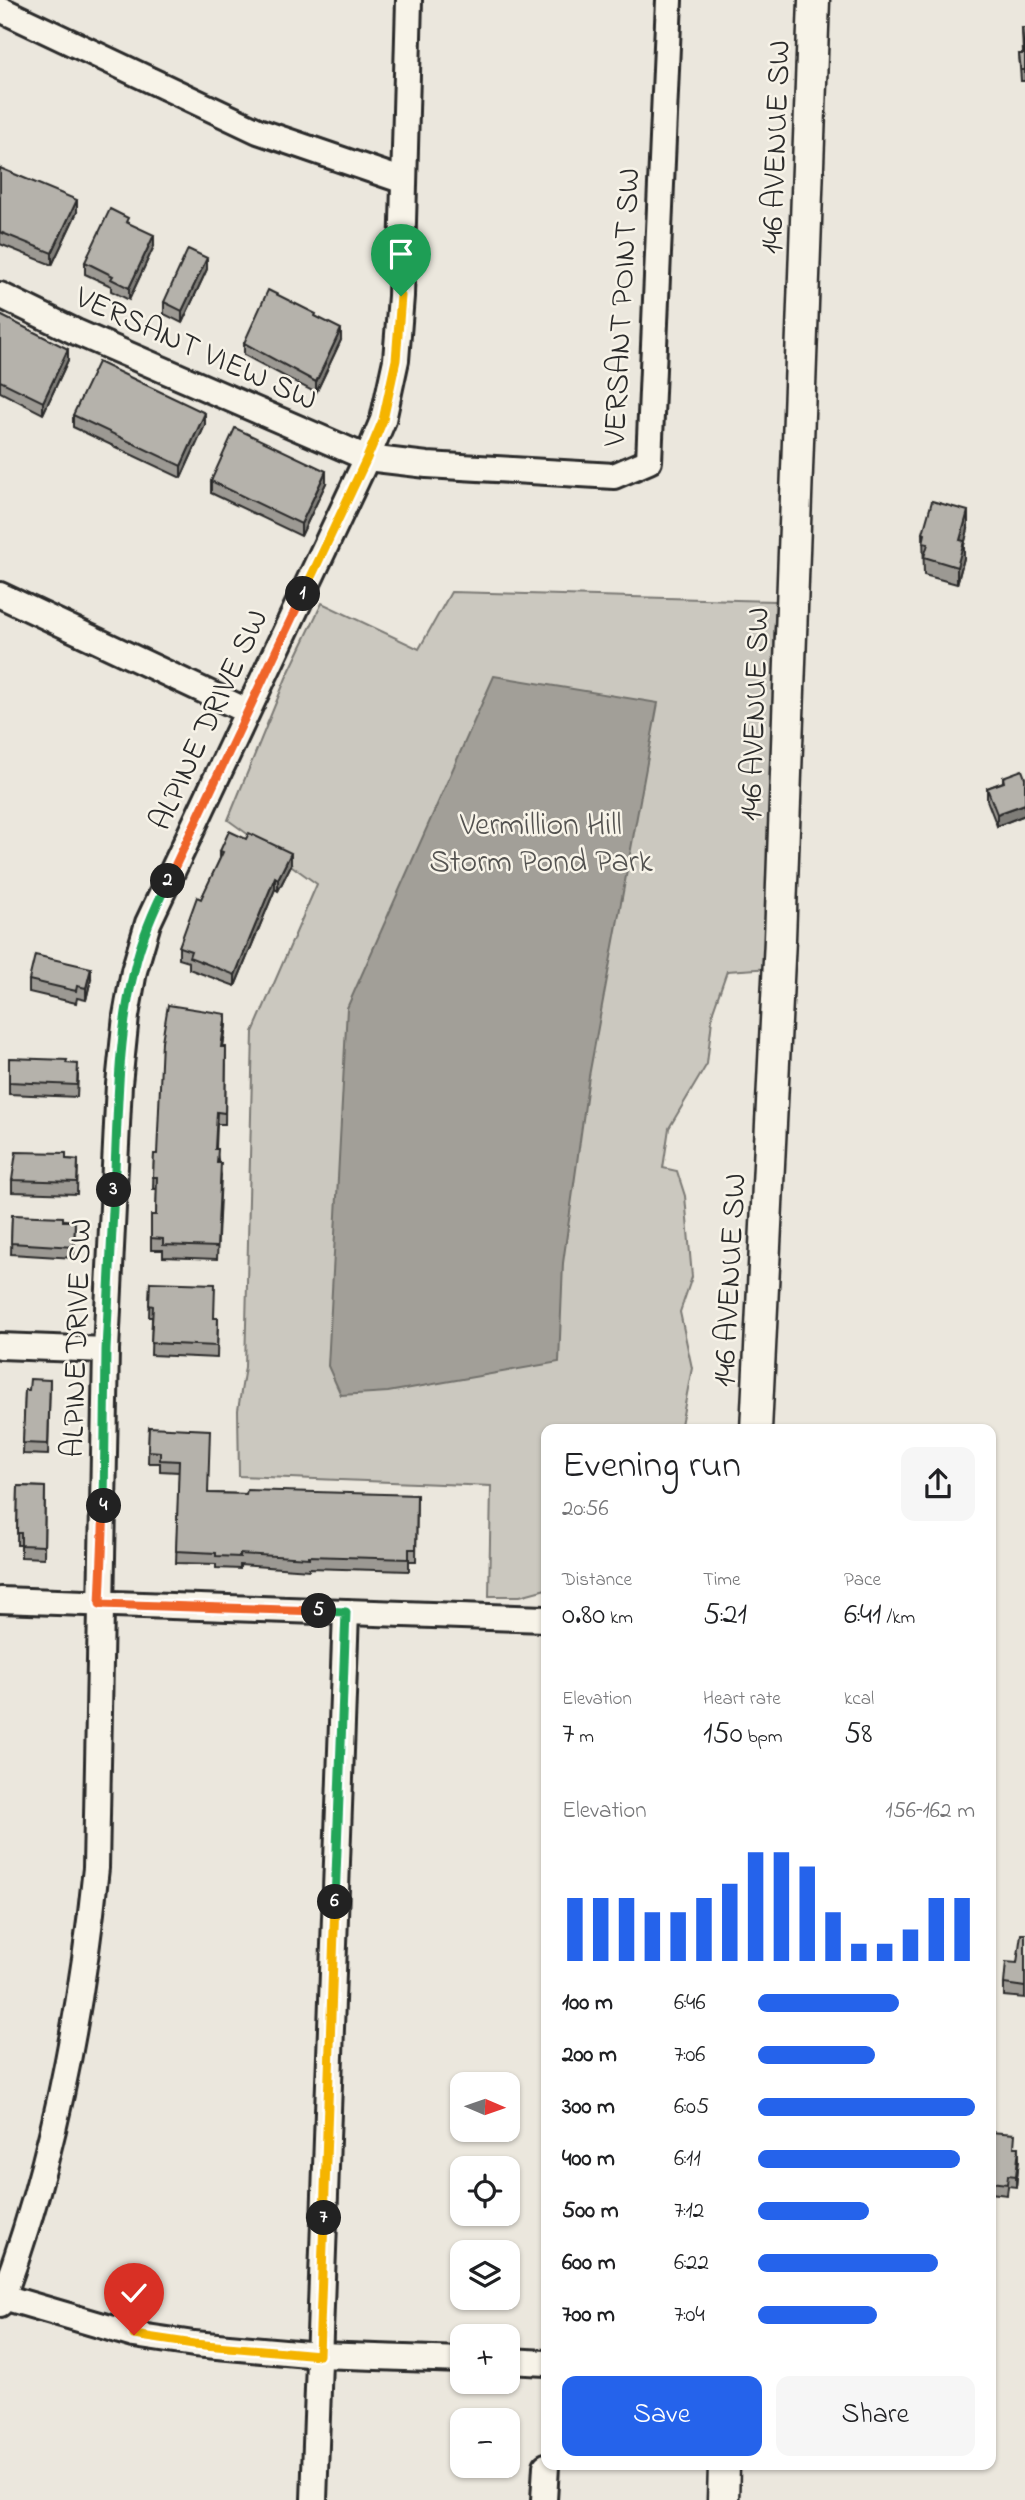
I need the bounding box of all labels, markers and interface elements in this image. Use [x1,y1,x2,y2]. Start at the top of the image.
street label: 146 AVENUE SW [750,39,805,255]
street label: VERSANT POINT SW [593,167,654,449]
pin [371,224,431,296]
icon: arrive [382,235,420,273]
street label: VERSANT VIEW SW [66,275,324,425]
pin: 1 [286,576,320,612]
text: 1 [299,580,306,607]
street label: ALPINE DRIVE SW [138,602,282,839]
street label: 146 AVENUE SW [729,606,784,822]
park label: Vermillion Hill Storm Pond Park [429,803,654,887]
pin: 2 [150,864,186,898]
text: 2 [163,867,172,894]
pin: 3 [96,1172,132,1208]
street label: 146 AVENUE SW [702,1172,761,1388]
text: 3 [110,1176,117,1203]
street label: ALPINE DRIVE SW [51,1218,106,1458]
text: Evening run [562,1439,741,1495]
button: share [901,1447,975,1521]
pin: 4 [86,1488,122,1524]
text: 4 [100,1492,107,1519]
text: 20:56 [562,1493,609,1526]
text: Distance [562,1567,632,1594]
text: Time [703,1567,741,1594]
text: Pace [844,1567,881,1594]
pin: 5 [302,1594,336,1628]
text: 0.80 [562,1594,605,1638]
text: 5:21 [703,1594,747,1638]
text: 6:41 [844,1594,882,1638]
text: 5 [313,1597,324,1624]
text: km [605,1605,633,1632]
text: /km [882,1605,915,1632]
text: Elevation [562,1686,632,1713]
text: Heart rate [703,1686,781,1713]
text: kcal [844,1686,874,1713]
text: 7 [562,1713,574,1757]
text: 150 [703,1713,743,1757]
text: 58 [844,1713,872,1757]
text: m [574,1724,594,1751]
text: bpm [743,1724,783,1751]
text: Elevation [562,1795,647,1828]
text: 156–162 m [885,1795,975,1828]
pin: 6 [318,1884,352,1920]
text: 6 [330,1888,339,1915]
text: 100 m [562,1987,613,2020]
text: 6:46 [674,1987,706,2020]
text: 200 m [562,2039,617,2072]
text: 7:06 [674,2039,706,2072]
north arrow [450,2072,520,2142]
map controls [450,2072,520,2478]
text: 300 m [562,2091,615,2124]
text: 6:05 [674,2091,709,2124]
text: 400 m [562,2143,615,2176]
text: 6:11 [674,2143,701,2176]
button: locate [450,2156,520,2226]
text: 500 m [562,2195,619,2228]
text: 7:12 [674,2195,704,2228]
pin: 7 [306,2200,342,2236]
text: 7 [320,2204,327,2231]
button: layers [450,2240,520,2310]
text: 600 m [562,2247,616,2280]
text: 6:22 [674,2247,709,2280]
pin [104,2263,164,2335]
icon: check [115,2274,153,2312]
text: 700 m [562,2299,615,2332]
text: 7:04 [674,2299,705,2332]
button: + [450,2324,520,2394]
button: Save [562,2376,762,2456]
button: Share [776,2376,975,2456]
button: − [450,2408,520,2478]

